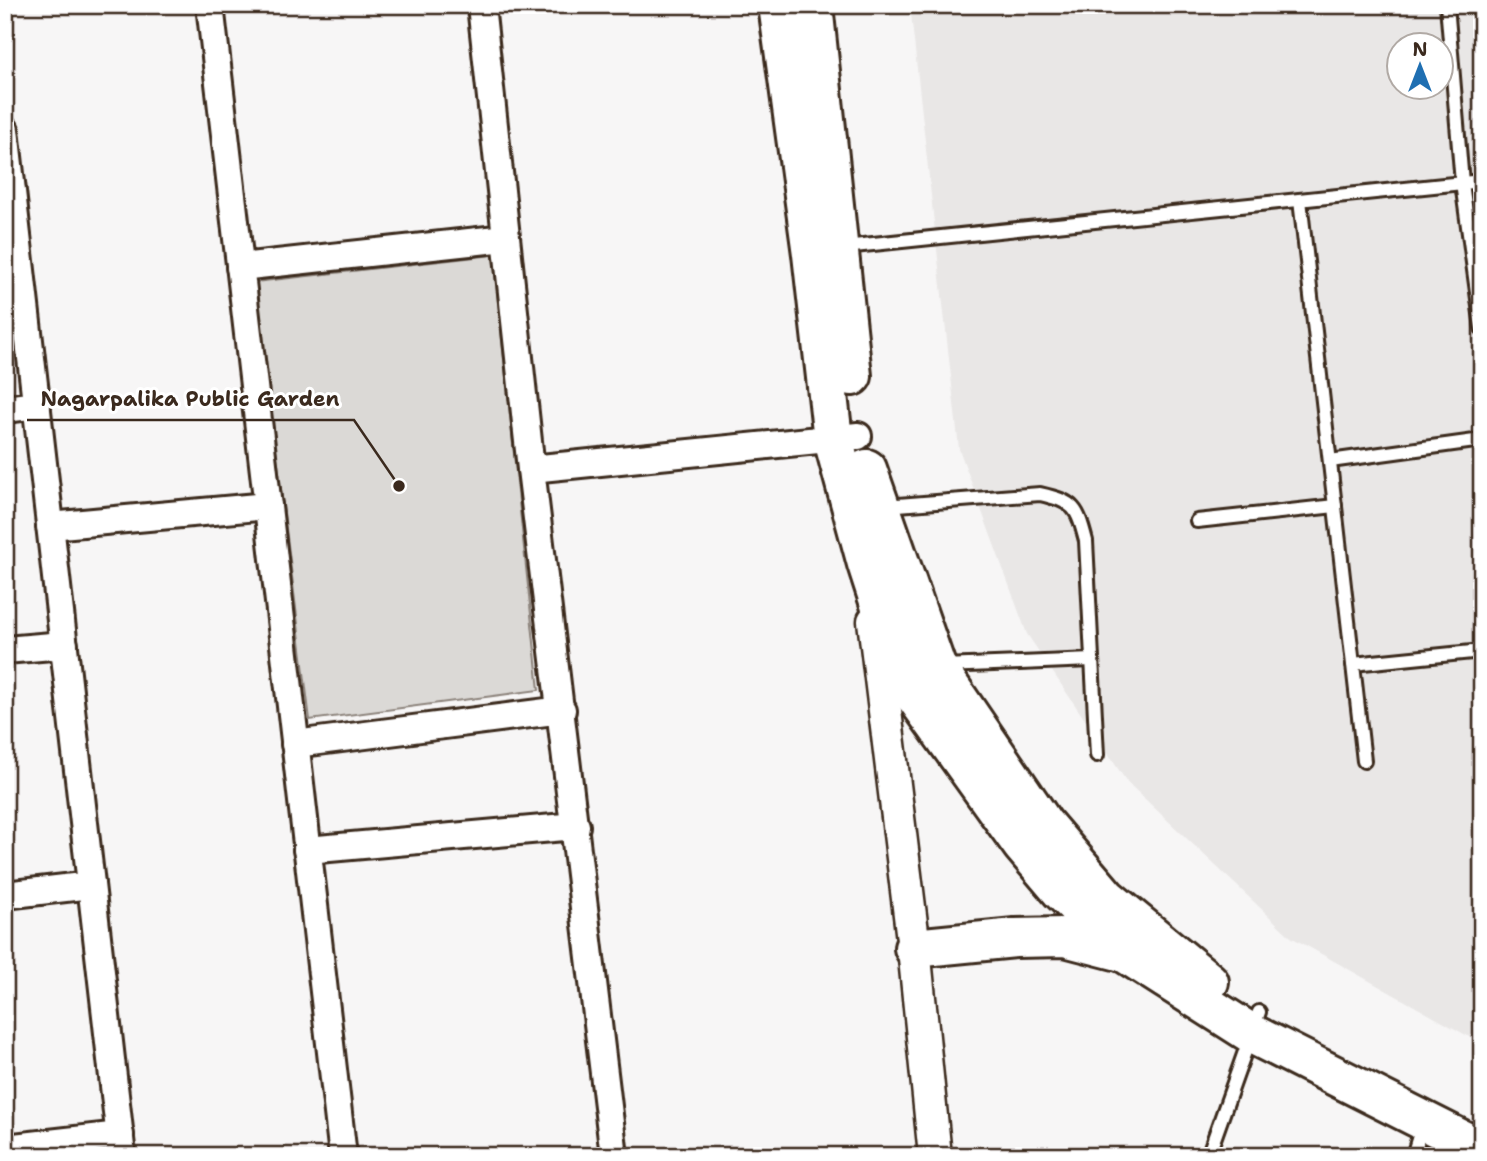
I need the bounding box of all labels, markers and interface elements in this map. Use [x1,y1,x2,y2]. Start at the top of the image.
north arrow [1386,32,1456,102]
text: N [1412,37,1428,62]
callout: Nagarpalika Public Garden [27,378,354,420]
text: Nagarpalika Public Garden [41,385,340,413]

